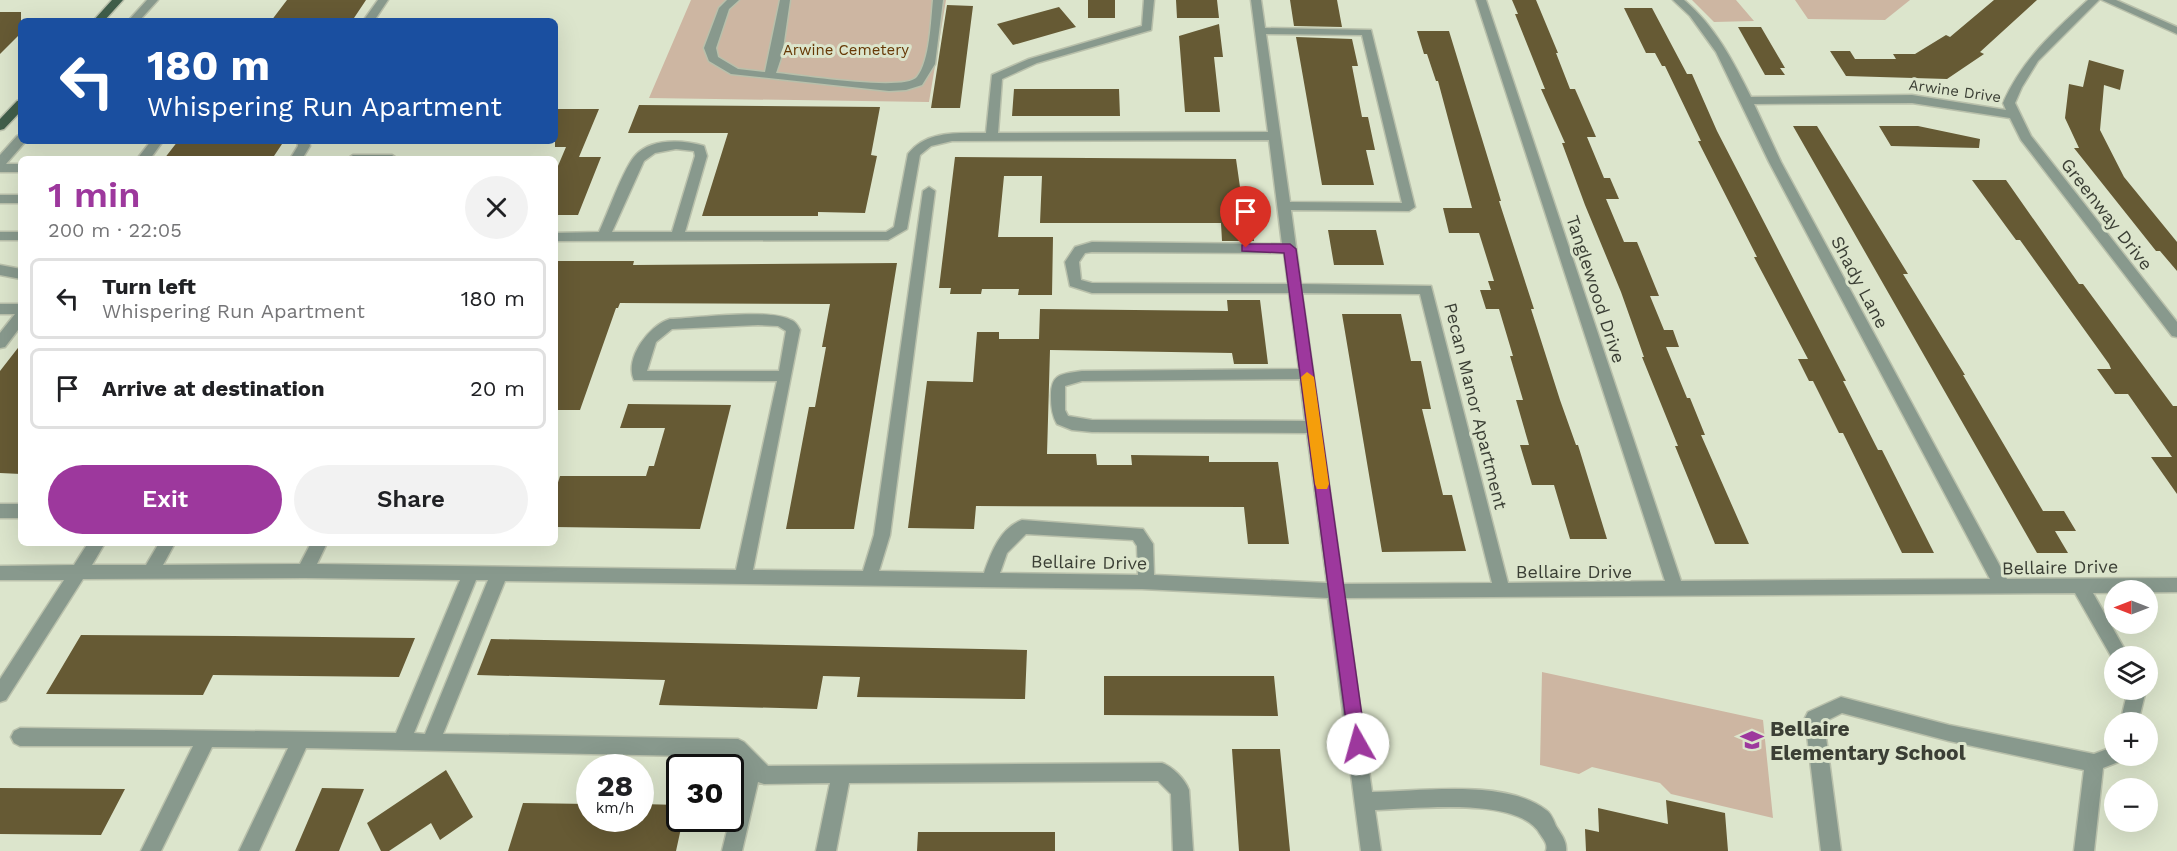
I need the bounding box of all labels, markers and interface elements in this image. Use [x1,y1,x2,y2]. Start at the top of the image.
text: 180 m [147,41,270,90]
park label: Arwine Cemetery [783,41,909,59]
icon: left [48,42,126,120]
street label: Arwine Drive [1908,76,2002,106]
text: Whispering Run Apartment [147,91,502,123]
street label: Greenway Drive [2057,154,2157,274]
text: 1 min [48,174,140,216]
button: close [465,176,528,239]
pin [1220,186,1271,248]
icon: arrive [1229,195,1262,228]
street label: Tanglewood Drive [1562,212,1630,366]
text: 200 m · 22:05 [48,218,182,242]
street label: Shady Lane [1827,232,1893,332]
text: Turn left [102,274,196,299]
icon: left [51,282,84,315]
text: 180 m [461,286,525,311]
text: Whispering Run Apartment [102,299,365,323]
street label: Pecan Manor Apartment [1440,300,1512,512]
icon: arrive [51,372,84,405]
text: Arrive at destination [102,376,325,401]
text: 20 m [470,376,525,401]
button: Exit [48,465,282,534]
button: Share [294,465,528,534]
street label: Bellaire Drive [1031,550,1147,574]
street label: Bellaire Drive [2002,555,2118,579]
street label: Bellaire Drive [1516,561,1632,582]
north arrow [2104,580,2158,634]
map controls [2104,580,2158,832]
button: layers [2104,646,2158,700]
position arrow [1326,712,1390,776]
button: + [2104,712,2158,766]
place label: Bellaire Elementary School [1770,716,1966,765]
school or university icon: Bellaire Elementary School [1739,727,1765,753]
speed limit sign: 30 [666,754,744,832]
text: 28 [597,768,633,803]
button: − [2104,778,2158,832]
text: km/h [596,799,634,817]

